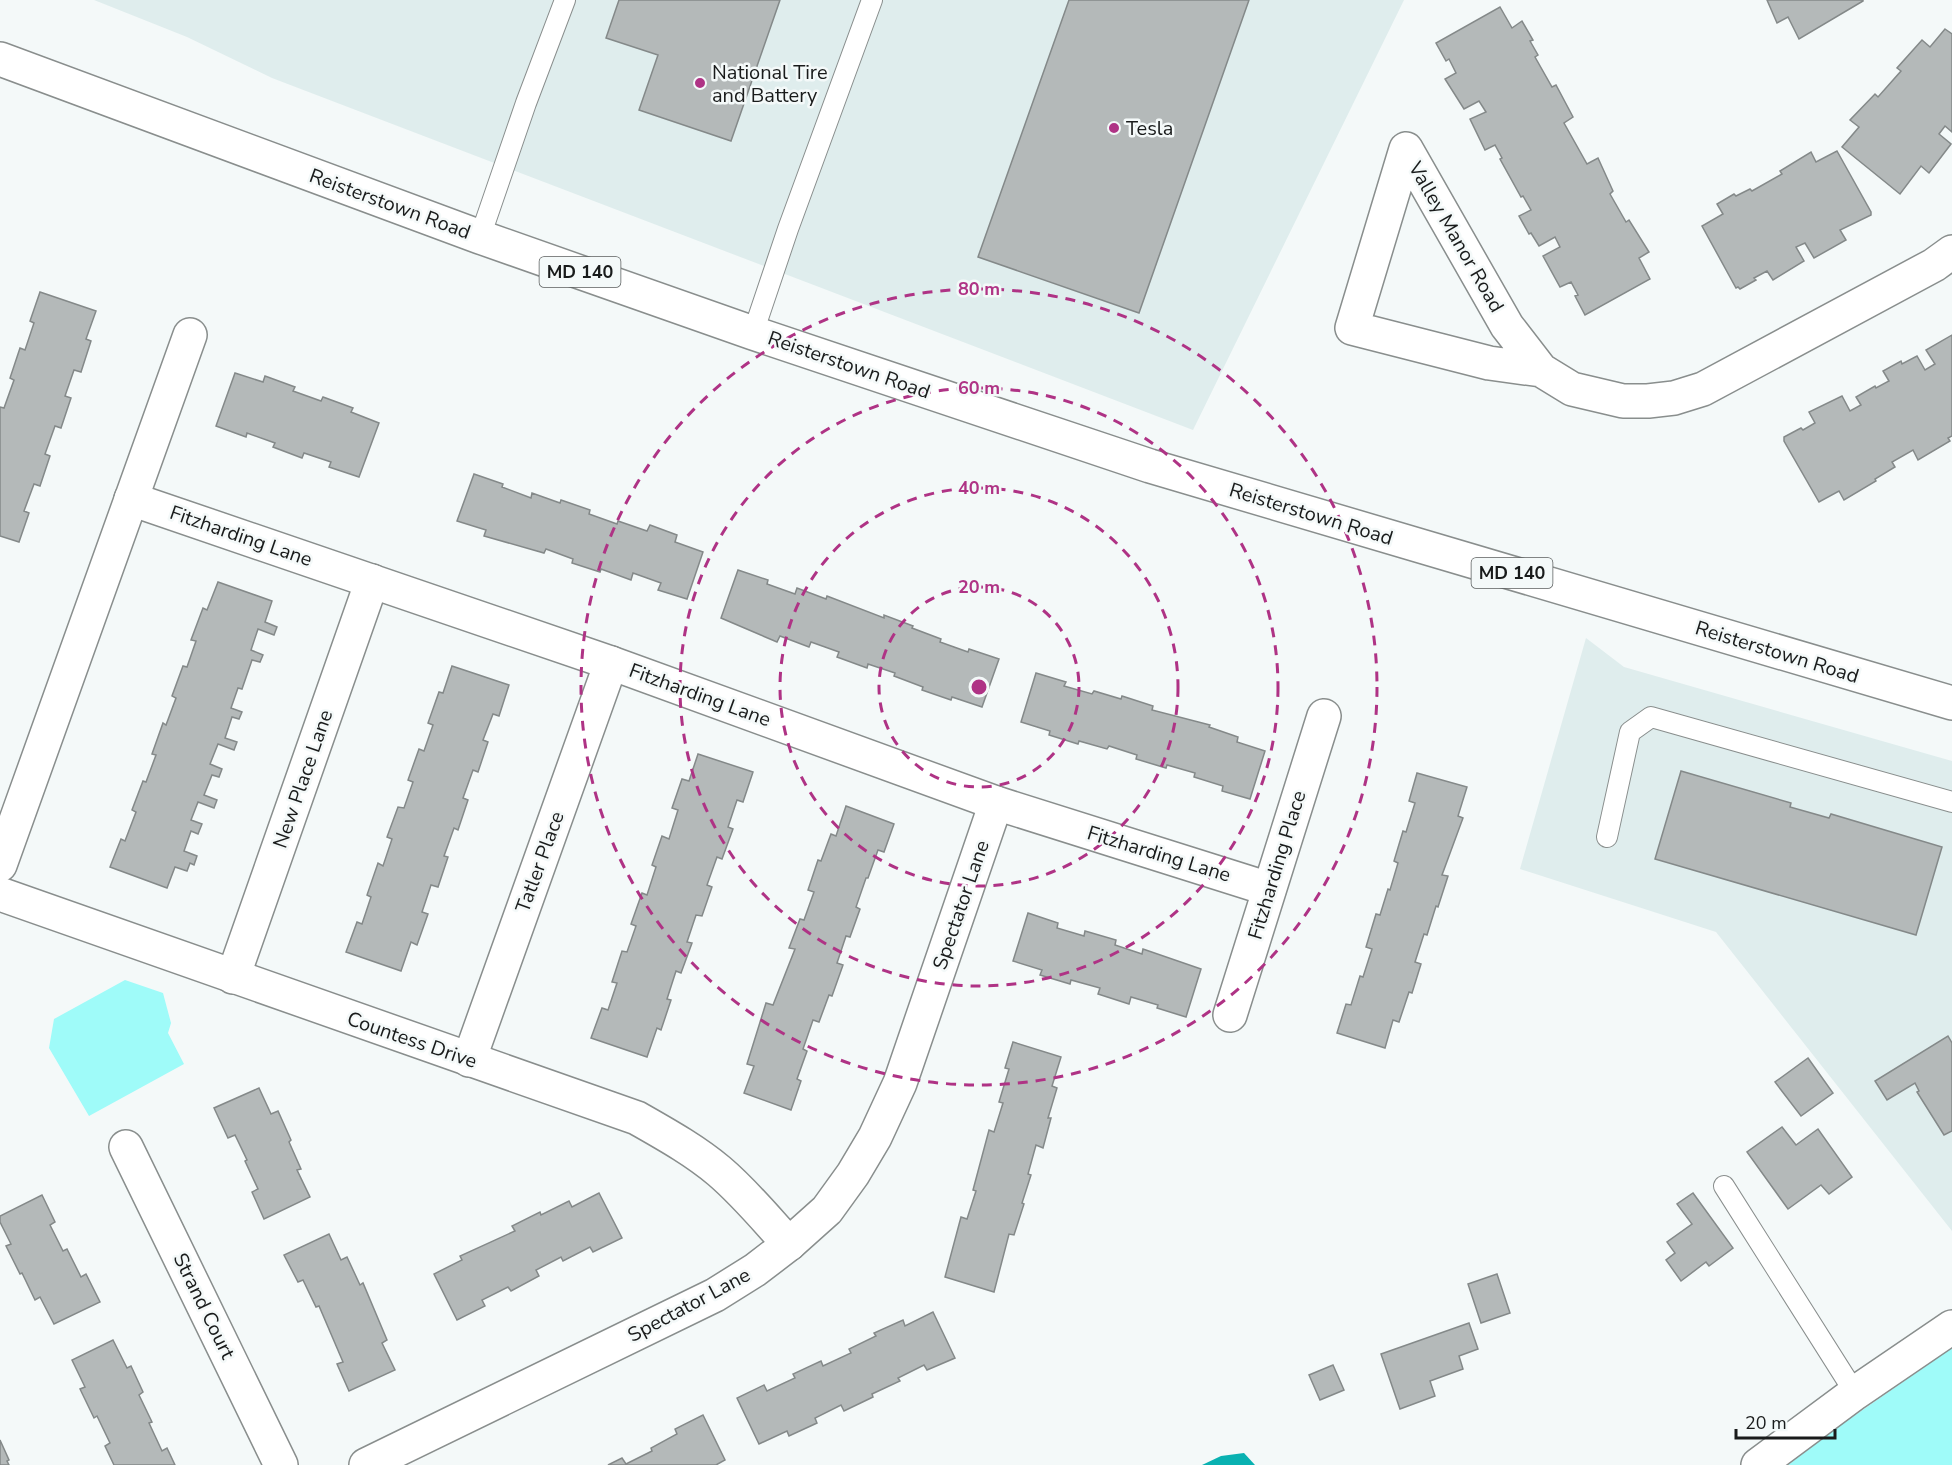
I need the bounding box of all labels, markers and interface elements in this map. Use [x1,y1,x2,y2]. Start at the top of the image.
place label: National Tire and Battery [712,59,828,109]
marker: National Tire and Battery [693,76,707,90]
place label: Tesla [1126,115,1173,142]
marker: Tesla [1107,121,1121,135]
street label: Valley Manor Road [1401,156,1510,317]
street label: Reisterstown Road [306,162,474,246]
road number: MD 140 [540,257,620,287]
text: 80 m [958,277,1000,301]
street label: Reisterstown Road [764,325,934,405]
text: 60 m [958,376,1000,400]
text: 40 m [958,476,1000,500]
street label: Reisterstown Road [1226,476,1396,552]
street label: Fitzharding Lane [166,499,316,573]
road number: MD 140 [1472,558,1552,588]
text: 20 m [958,575,1000,599]
street label: Reisterstown Road [1692,614,1862,690]
street label: Fitzharding Lane [625,657,775,733]
centre of rings [969,677,989,697]
street label: New Place Lane [267,706,339,852]
street label: Fitzharding Place [1242,787,1312,943]
street label: Tatler Place [509,808,571,916]
street label: Fitzharding Lane [1084,819,1234,889]
street label: Spectator Lane [926,837,996,973]
street label: Countess Drive [343,1005,481,1075]
street label: Strand Court [167,1248,242,1364]
street label: Spectator Lane [623,1261,755,1349]
scale bar [1736,1402,1835,1440]
text: 20 m [1745,1411,1787,1435]

